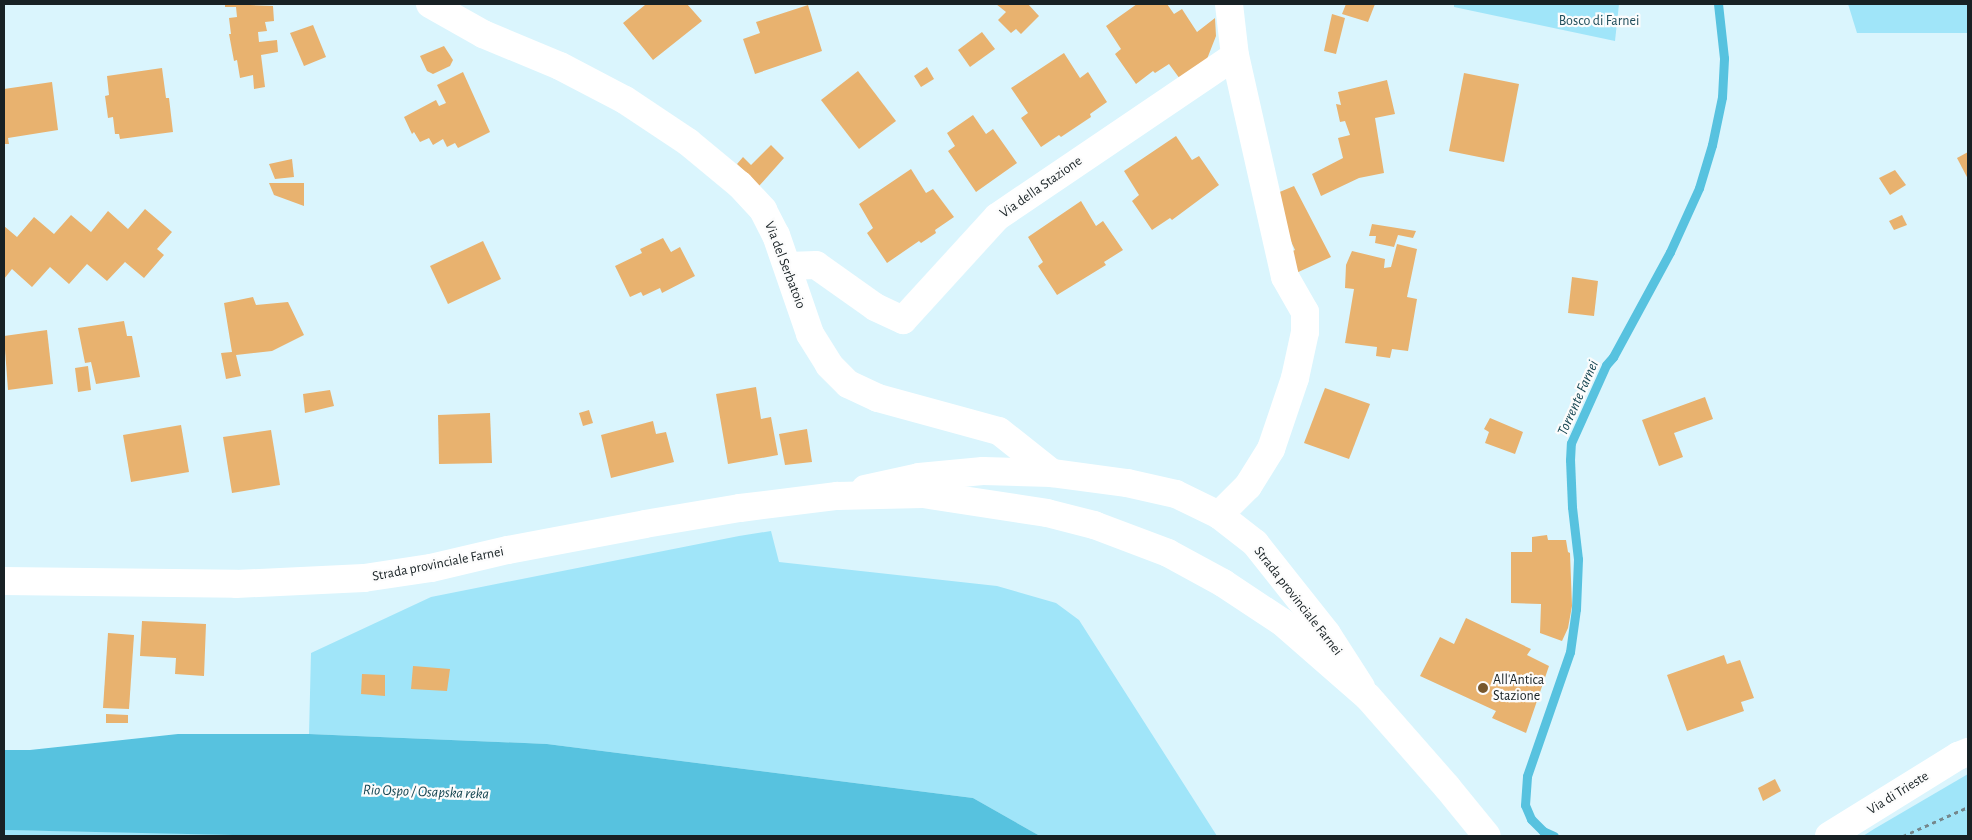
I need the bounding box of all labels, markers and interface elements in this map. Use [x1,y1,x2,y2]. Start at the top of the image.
park label: Bosco di Farnei [1559,13,1639,29]
street label: Via della Stazione [997,152,1085,222]
street label: Via del Serbatoio [761,219,809,311]
water label: Torrente Farnei [1553,358,1603,438]
street label: Strada provinciale Farnei [371,543,505,585]
street label: Strada provinciale Farnei [1250,543,1346,659]
place label: All'Antica Stazione [1493,672,1544,704]
marker: All'Antica Stazione [1477,682,1489,694]
street label: Via di Trieste [1864,768,1932,818]
water label: Rio Ospo / Osapska reka [363,781,489,803]

